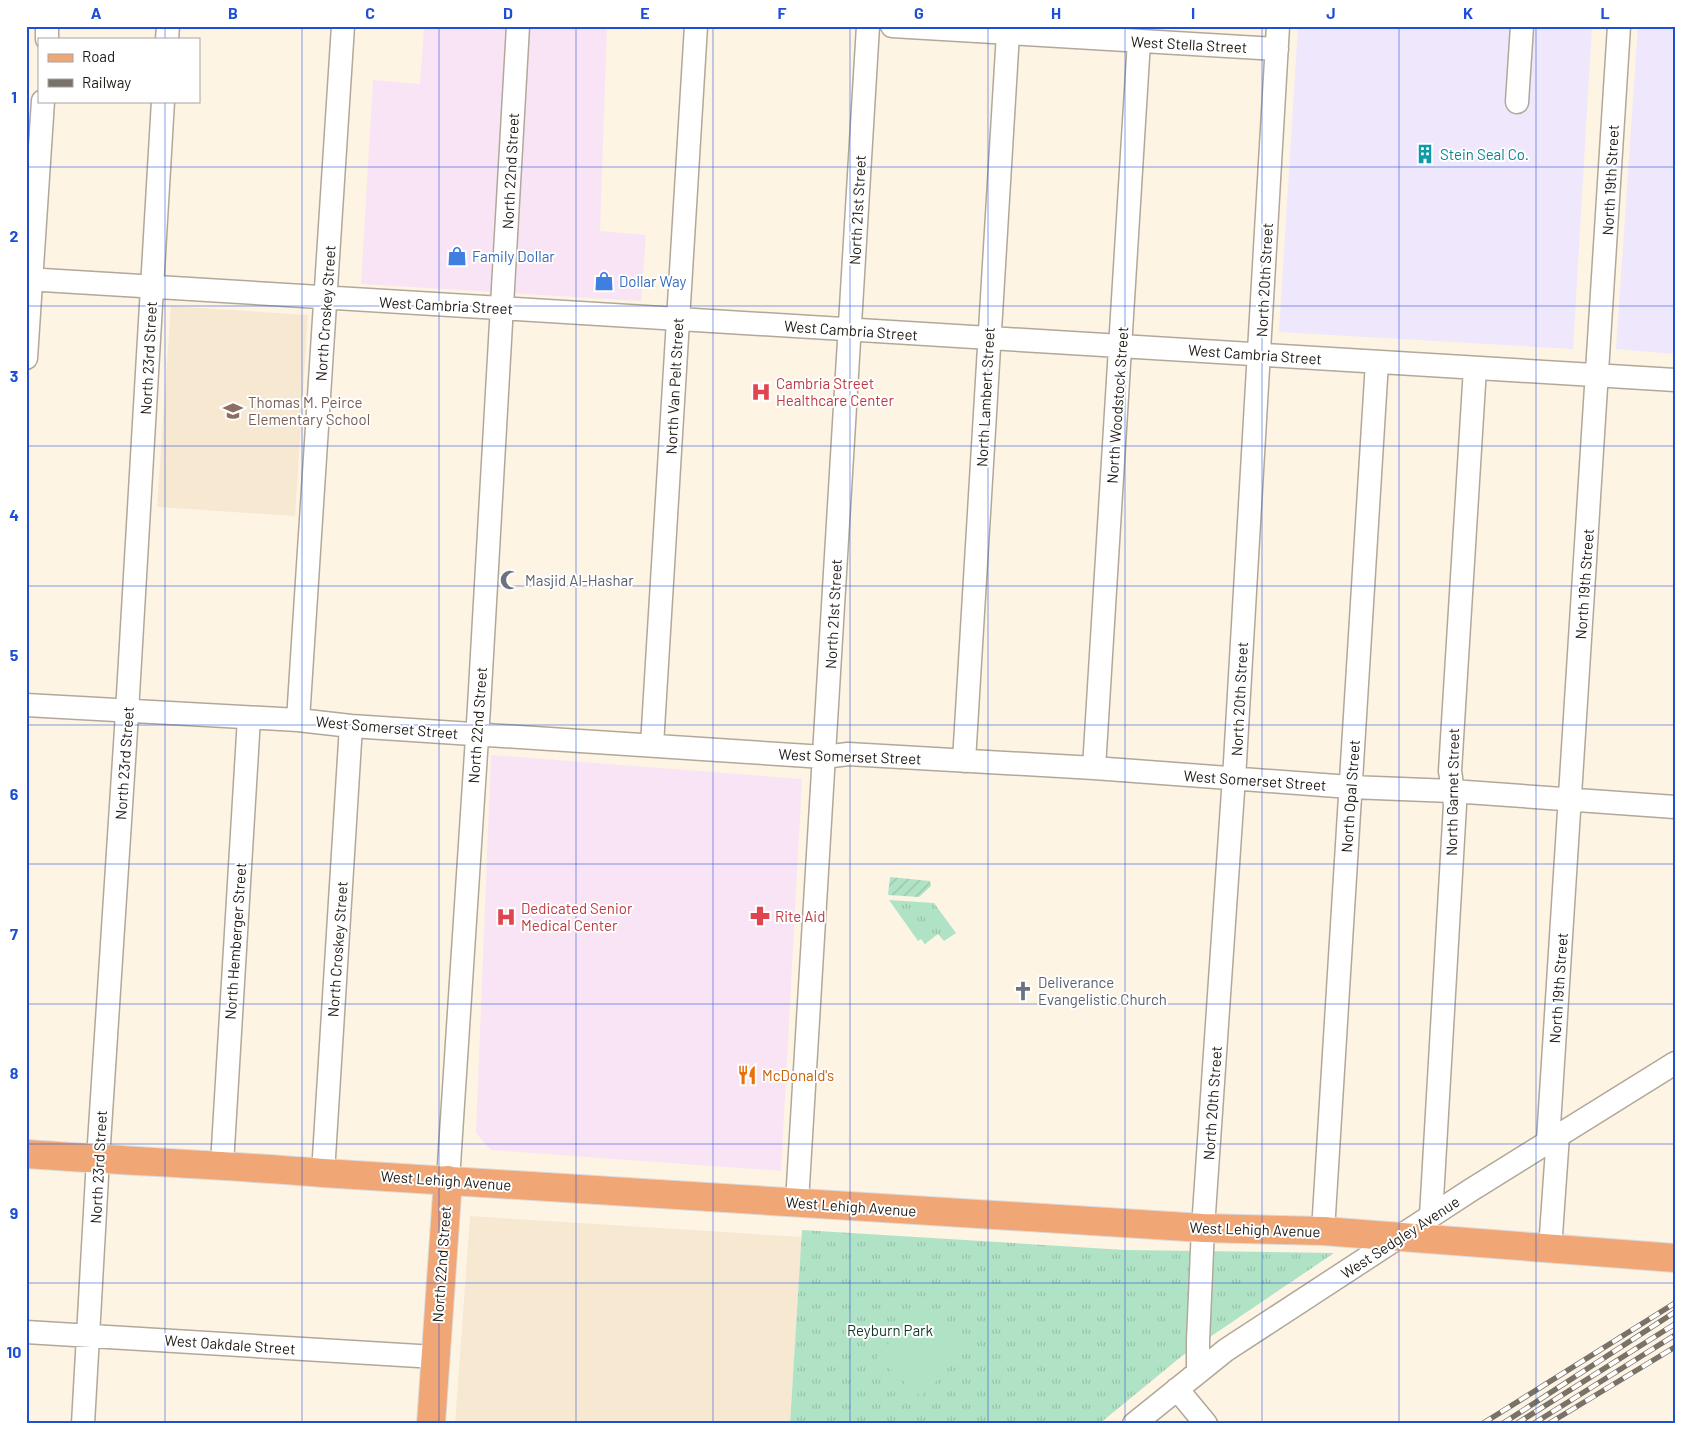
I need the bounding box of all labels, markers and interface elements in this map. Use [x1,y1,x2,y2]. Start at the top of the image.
text: A [91,3,102,22]
text: B [228,3,238,22]
text: C [365,3,375,22]
text: D [503,3,513,22]
text: E [640,3,650,22]
text: F [778,3,787,22]
text: G [914,3,924,22]
text: H [1051,3,1061,22]
text: I [1191,3,1195,22]
text: J [1326,3,1336,22]
text: K [1463,3,1473,22]
text: L [1600,3,1610,22]
street label: West Stella Street [1130,32,1248,56]
legend [38,38,200,102]
text: Road [82,47,115,65]
text: Railway [82,73,131,91]
text: 1 [11,87,17,106]
street label: North 22nd Street [498,112,522,230]
street label: North 19th Street [1598,124,1622,236]
building icon: Stein Seal Co. [1414,143,1436,165]
place label: Stein Seal Co. [1440,145,1529,163]
street label: North 21st Street [845,154,869,266]
street label: North 20th Street [1252,222,1276,338]
text: 2 [10,226,19,245]
street label: North Croskey Street [311,244,339,382]
shop icon: Family Dollar [446,245,468,267]
place label: Family Dollar [472,247,555,265]
shop icon: Dollar Way [593,270,615,292]
place label: Dollar Way [619,272,686,290]
street label: West Cambria Street [379,293,513,317]
street label: North 23rd Street [136,301,160,415]
street label: West Cambria Street [783,316,919,344]
street label: North Van Pelt Street [661,317,687,455]
street label: North Lambert Street [972,326,998,468]
street label: North Woodstock Street [1103,326,1131,484]
street label: West Cambria Street [1187,340,1323,368]
text: 3 [10,366,18,385]
place label: Cambria Street Healthcare Center [776,374,895,409]
hospital icon: Cambria Street Healthcare Center [750,381,772,403]
place label: Thomas M. Peirce Elementary School [248,393,370,428]
school or university icon: Thomas M. Peirce Elementary School [222,400,244,422]
text: 4 [9,505,19,524]
street label: North 19th Street [1571,528,1597,640]
street label: North 21st Street [821,558,845,670]
mosque icon: Masjid Al-Hashar [499,569,521,591]
place label: Masjid Al-Hashar [525,571,634,589]
street label: North 20th Street [1227,641,1251,757]
text: 5 [10,645,19,664]
street label: North 22nd Street [464,666,490,784]
street label: North 23rd Street [111,706,137,820]
street label: West Somerset Street [315,712,459,742]
street label: North Garnet Street [1442,728,1462,856]
street label: North Opal Street [1337,739,1363,853]
street label: West Somerset Street [778,745,922,767]
street label: West Somerset Street [1183,766,1327,794]
text: 6 [10,784,19,803]
street label: North Hemberger Street [221,862,249,1020]
street label: North Croskey Street [323,880,351,1018]
place label: Dedicated Senior Medical Center [521,899,633,934]
pharmacy icon: Rite Aid [749,905,771,927]
hospital icon: Dedicated Senior Medical Center [495,906,517,928]
place label: Rite Aid [775,907,825,925]
text: 7 [10,924,18,943]
street label: North 19th Street [1545,932,1571,1044]
place label: Deliverance Evangelistic Church [1038,973,1167,1008]
church icon: Deliverance Evangelistic Church [1012,980,1034,1002]
street label: North 20th Street [1199,1045,1225,1161]
text: 8 [10,1063,19,1082]
restaurant icon: McDonald's [736,1064,758,1086]
place label: McDonald's [762,1066,834,1084]
street label: North 23rd Street [86,1110,110,1224]
street label: West Lehigh Avenue [380,1166,512,1194]
street label: West Lehigh Avenue [785,1192,917,1220]
street label: West Sedgley Avenue [1337,1192,1463,1282]
text: 9 [10,1203,18,1222]
street label: North 22nd Street [428,1205,454,1323]
street label: West Lehigh Avenue [1189,1218,1321,1240]
park label: Reyburn Park [847,1321,934,1339]
street label: West Oakdale Street [164,1330,296,1358]
text: 10 [7,1342,21,1361]

